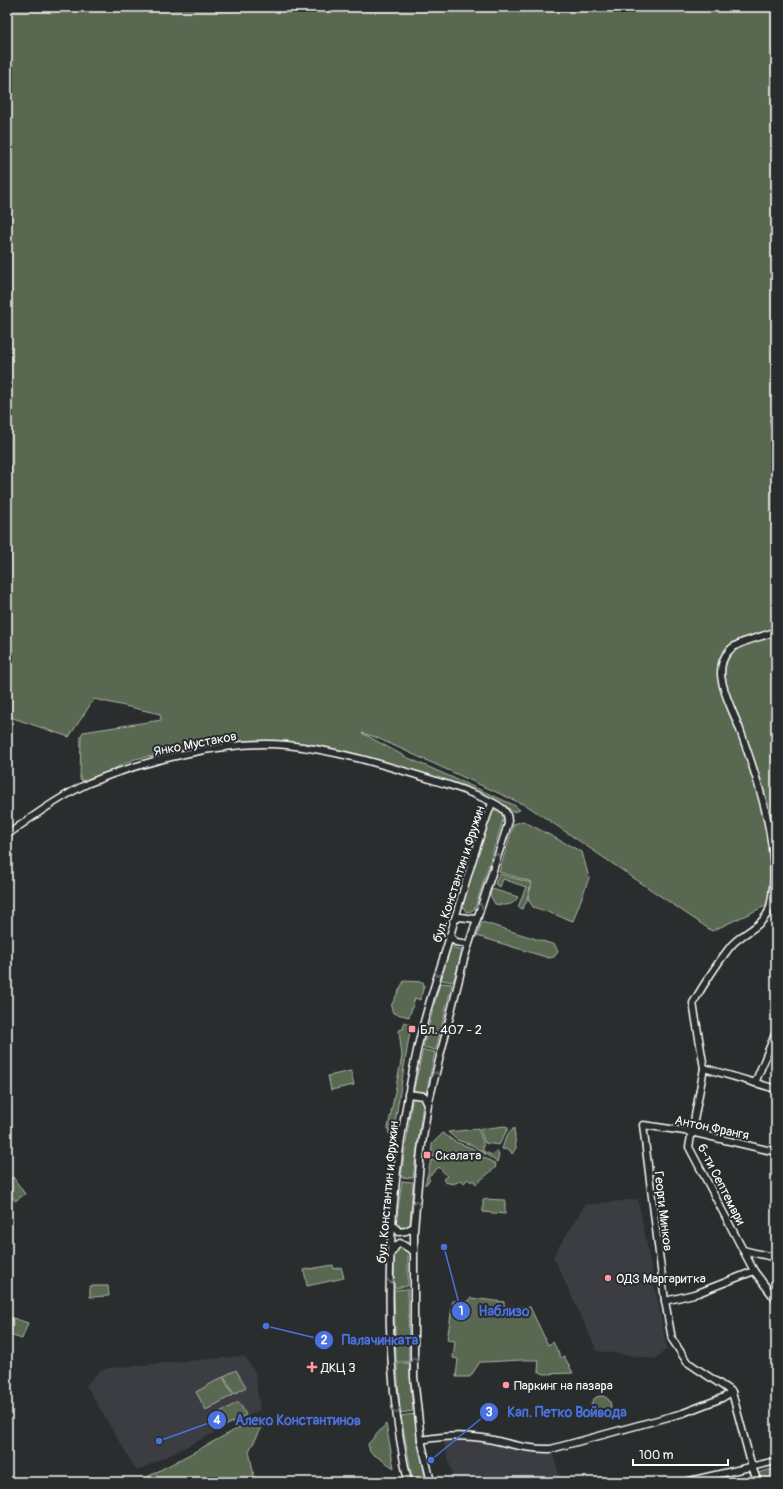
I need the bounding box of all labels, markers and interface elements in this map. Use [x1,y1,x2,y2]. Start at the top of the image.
street label: Янко Мустаков [152,728,238,760]
street label: бул. Константин и Фружин [429,804,489,945]
one-way arrow [493,852,501,859]
one-way arrow [475,902,484,909]
one-way arrow [434,970,443,977]
place label: Бл. 407 - 2 [420,1022,482,1038]
marker: Бл. 407 - 2 [407,1024,417,1034]
one-way arrow [431,1071,439,1077]
street label: Антон Франгя [673,1112,750,1144]
street label: бул. Константин и Фружин [374,1120,402,1264]
street label: 6-ти Септември [694,1141,749,1228]
place label: Скалата [435,1148,481,1164]
marker: Скалата [422,1150,432,1160]
street label: Георги Минков [650,1170,676,1252]
one-way arrow [412,1200,421,1206]
place label: ОДЗ Маргаритка [616,1271,706,1287]
marker: ОДЗ Маргаритка [603,1273,613,1283]
one-way arrow [387,1278,395,1284]
callout: Наблизо [451,1298,538,1324]
text: Наблизо [479,1303,530,1320]
text: 1 [459,1304,463,1319]
callout: Палачинката [314,1327,426,1353]
text: Палачинката [342,1332,419,1349]
text: 2 [321,1333,328,1348]
one-way arrow [410,1357,418,1363]
place label: ДКЦ 3 [320,1360,356,1376]
marker: ДКЦ 3 [306,1361,318,1373]
place label: Паркинг на пазара [514,1378,613,1394]
marker: Паркинг на пазара [501,1380,511,1390]
callout: Кап. Петко Войвода [479,1399,635,1425]
text: Кап. Петко Войвода [507,1404,627,1421]
text: 3 [486,1405,493,1420]
callout: Алеко Константинов [207,1407,369,1433]
one-way arrow [391,1408,400,1414]
text: Алеко Константинов [235,1412,361,1429]
text: 4 [213,1413,221,1428]
scale bar [633,1441,728,1467]
text: 100 m [639,1448,674,1463]

